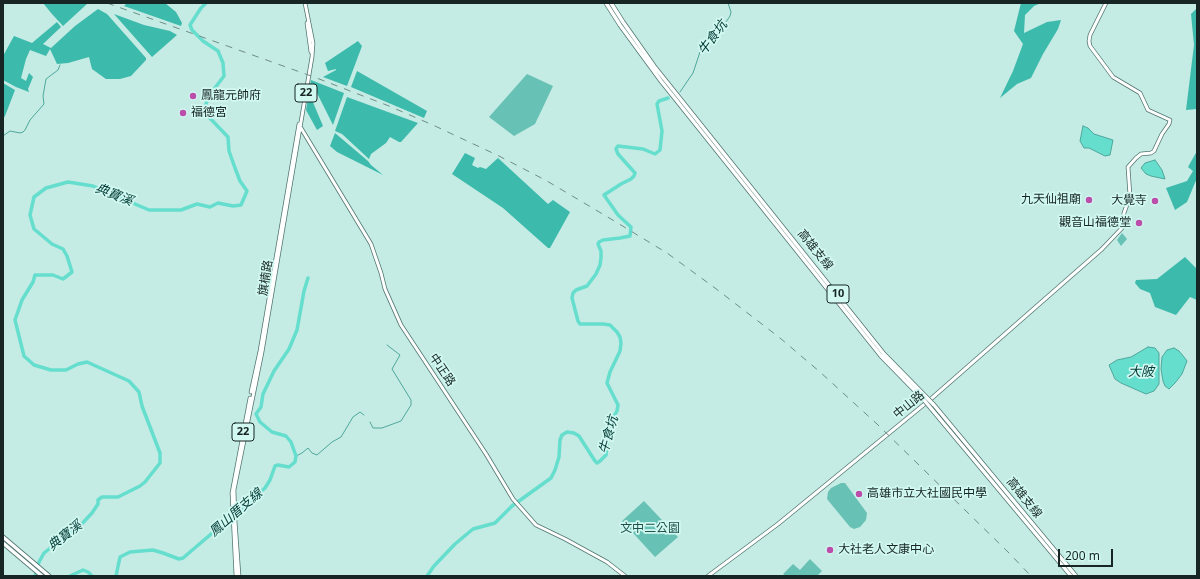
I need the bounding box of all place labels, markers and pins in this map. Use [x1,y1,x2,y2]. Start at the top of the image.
place label: 鳳龍元帥府 [201,89,261,103]
marker: 鳳龍元帥府 [188,91,198,101]
place label: 福德宮 [191,106,227,120]
marker: 福德宮 [178,108,188,118]
place label: 九天仙祖廟 [1021,193,1081,207]
place label: 大覺寺 [1111,194,1147,208]
marker: 九天仙祖廟 [1084,195,1094,205]
marker: 大覺寺 [1150,196,1160,206]
place label: 觀音山福德堂 [1059,216,1131,230]
marker: 觀音山福德堂 [1134,218,1144,228]
place label: 高雄市立大社國民中學 [867,487,987,501]
marker: 高雄市立大社國民中學 [854,489,864,499]
place label: 大社老人文康中心 [838,543,934,557]
marker: 大社老人文康中心 [825,545,835,555]

